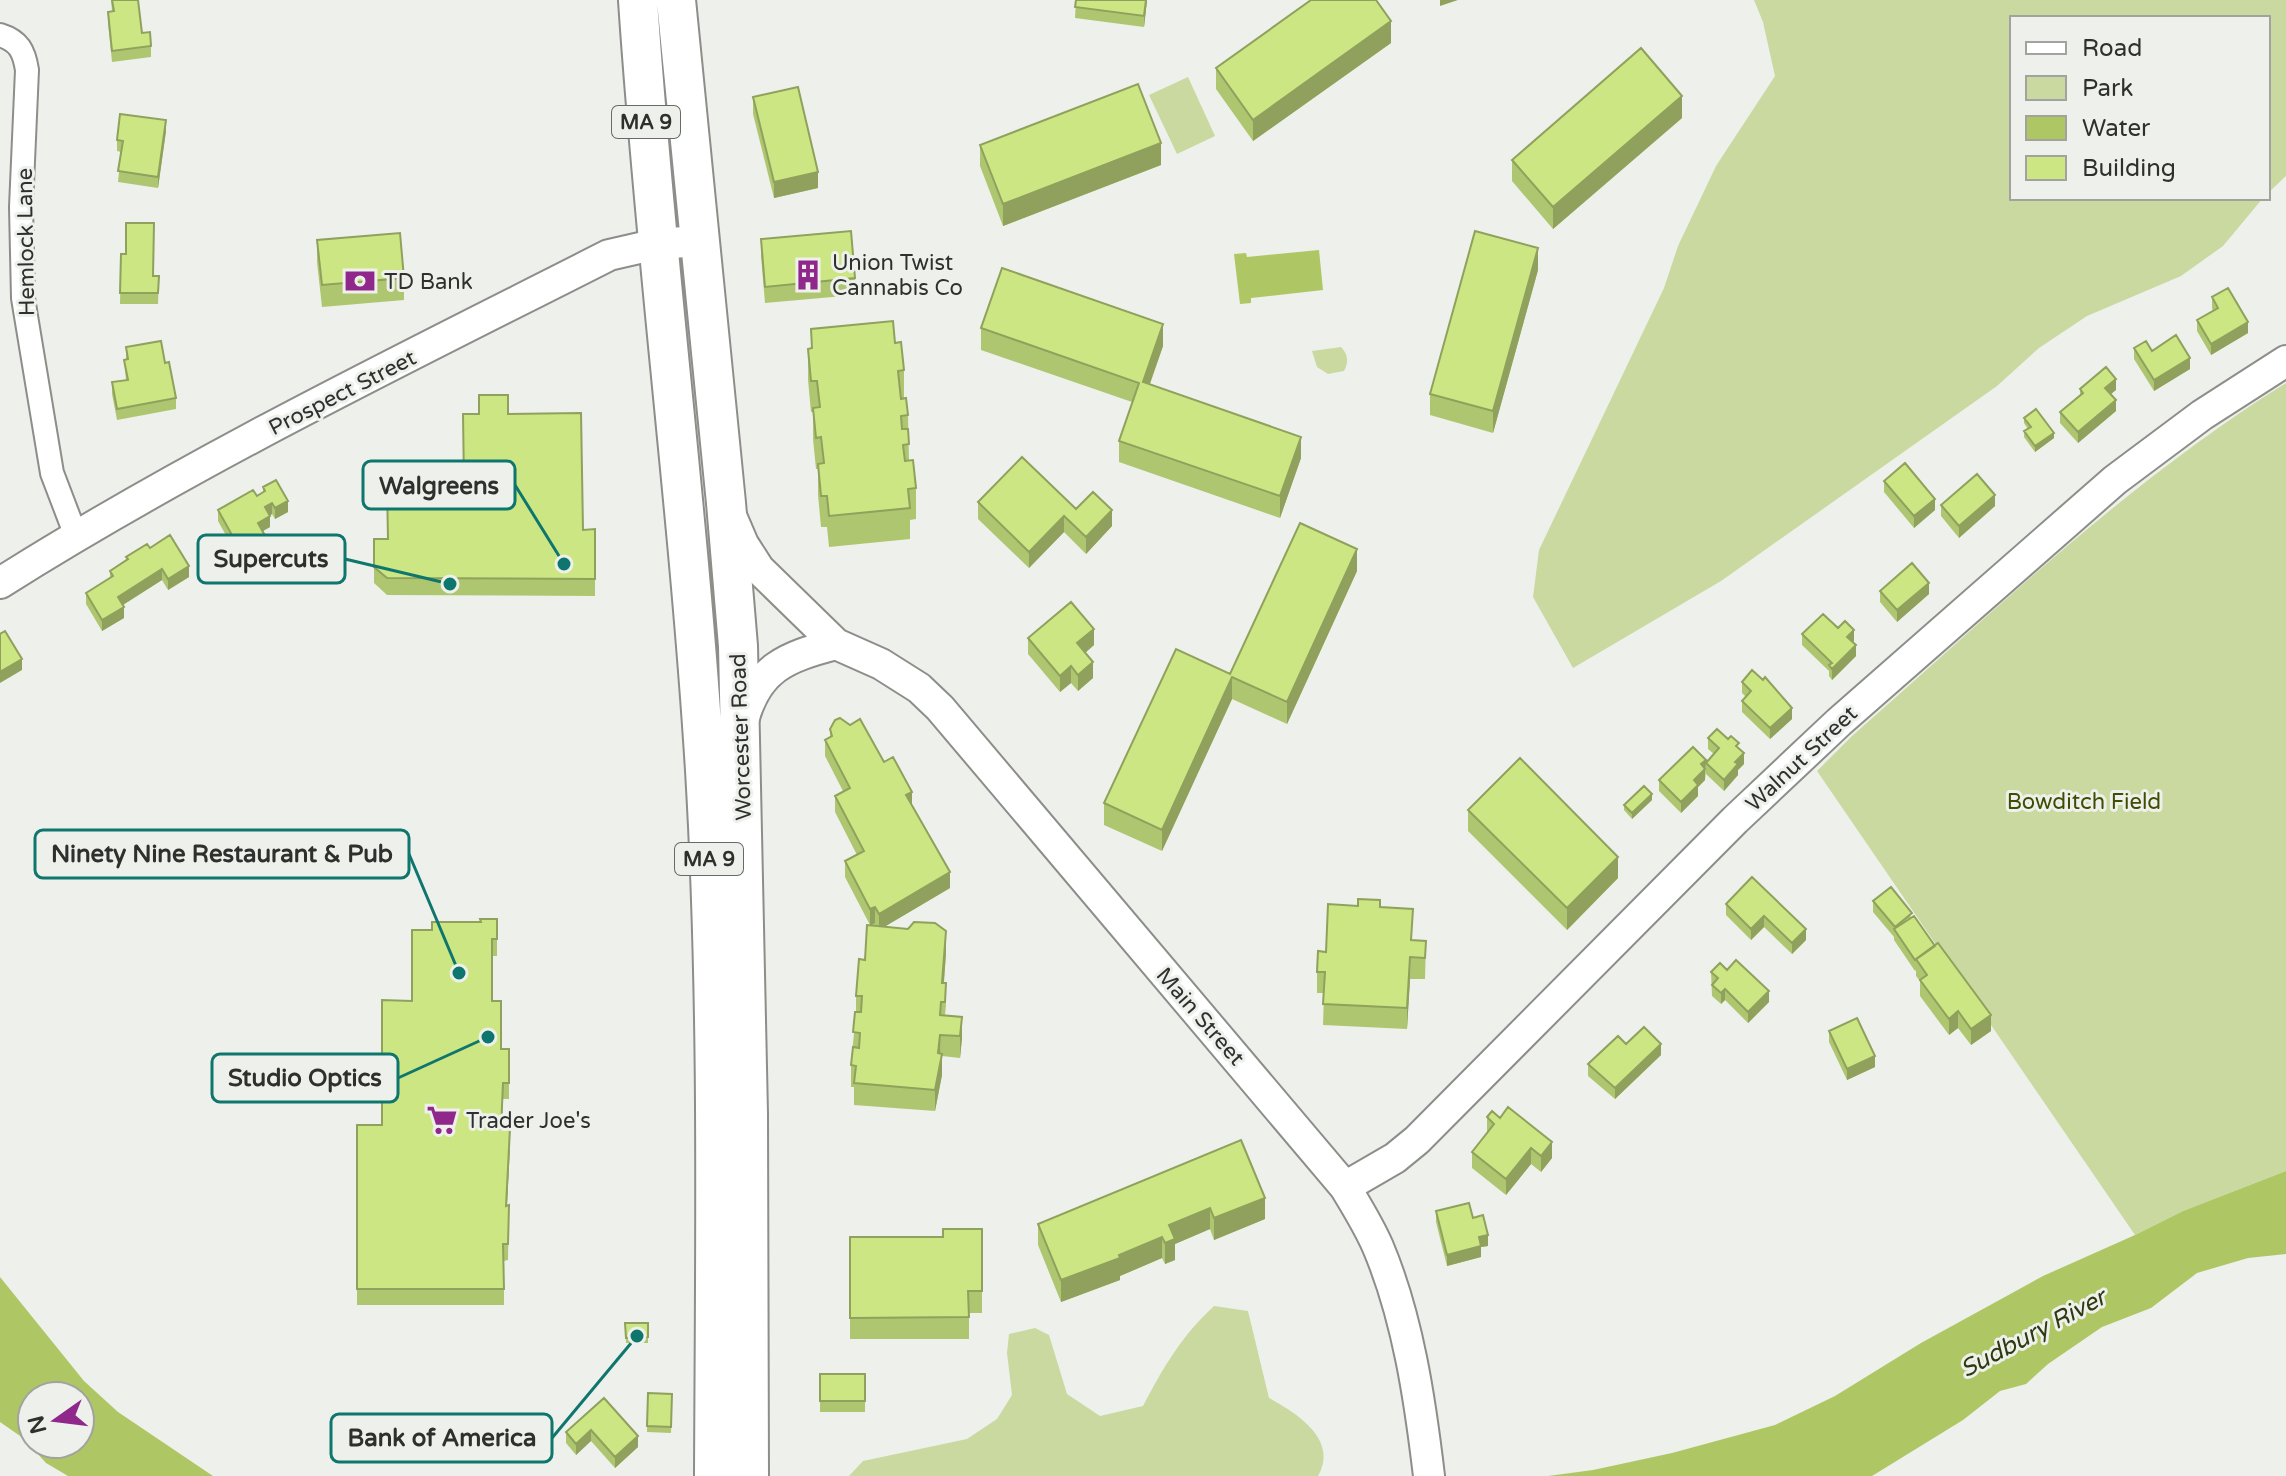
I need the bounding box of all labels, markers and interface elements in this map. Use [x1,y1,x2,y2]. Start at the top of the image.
legend [2010,16,2270,200]
text: Road [2082,34,2142,63]
text: Park [2082,74,2133,103]
road number: MA 9 [612,106,680,138]
text: Water [2082,114,2151,143]
text: Building [2082,154,2176,183]
street label: Hemlock Lane [12,168,40,316]
place label: Union Twist Cannabis Co [832,250,963,301]
building icon: Union Twist Cannabis Co [791,258,825,292]
bank icon: TD Bank [343,264,377,298]
place label: TD Bank [384,269,473,295]
street label: Prospect Street [265,345,420,441]
callout: Walgreens [363,461,515,509]
text: Walgreens [379,472,499,501]
callout: Supercuts [198,535,345,583]
text: Supercuts [214,545,328,574]
street label: Worcester Road [725,653,757,821]
street label: Walnut Street [1741,700,1863,817]
park label: Bowditch Field [2007,789,2161,815]
callout: Ninety Nine Restaurant & Pub [35,830,409,878]
text: Ninety Nine Restaurant & Pub [51,840,393,869]
road number: MA 9 [675,843,743,875]
street label: Main Street [1151,962,1250,1071]
callout: Studio Optics [212,1054,398,1102]
text: Studio Optics [228,1064,382,1093]
supermarket icon: Trader Joe's [425,1103,459,1137]
place label: Trader Joe's [466,1108,591,1134]
water label: Sudbury River [1955,1282,2114,1384]
north arrow [16,1380,96,1460]
text: N [23,1413,52,1436]
callout: Bank of America [331,1414,552,1462]
text: Bank of America [348,1424,536,1453]

